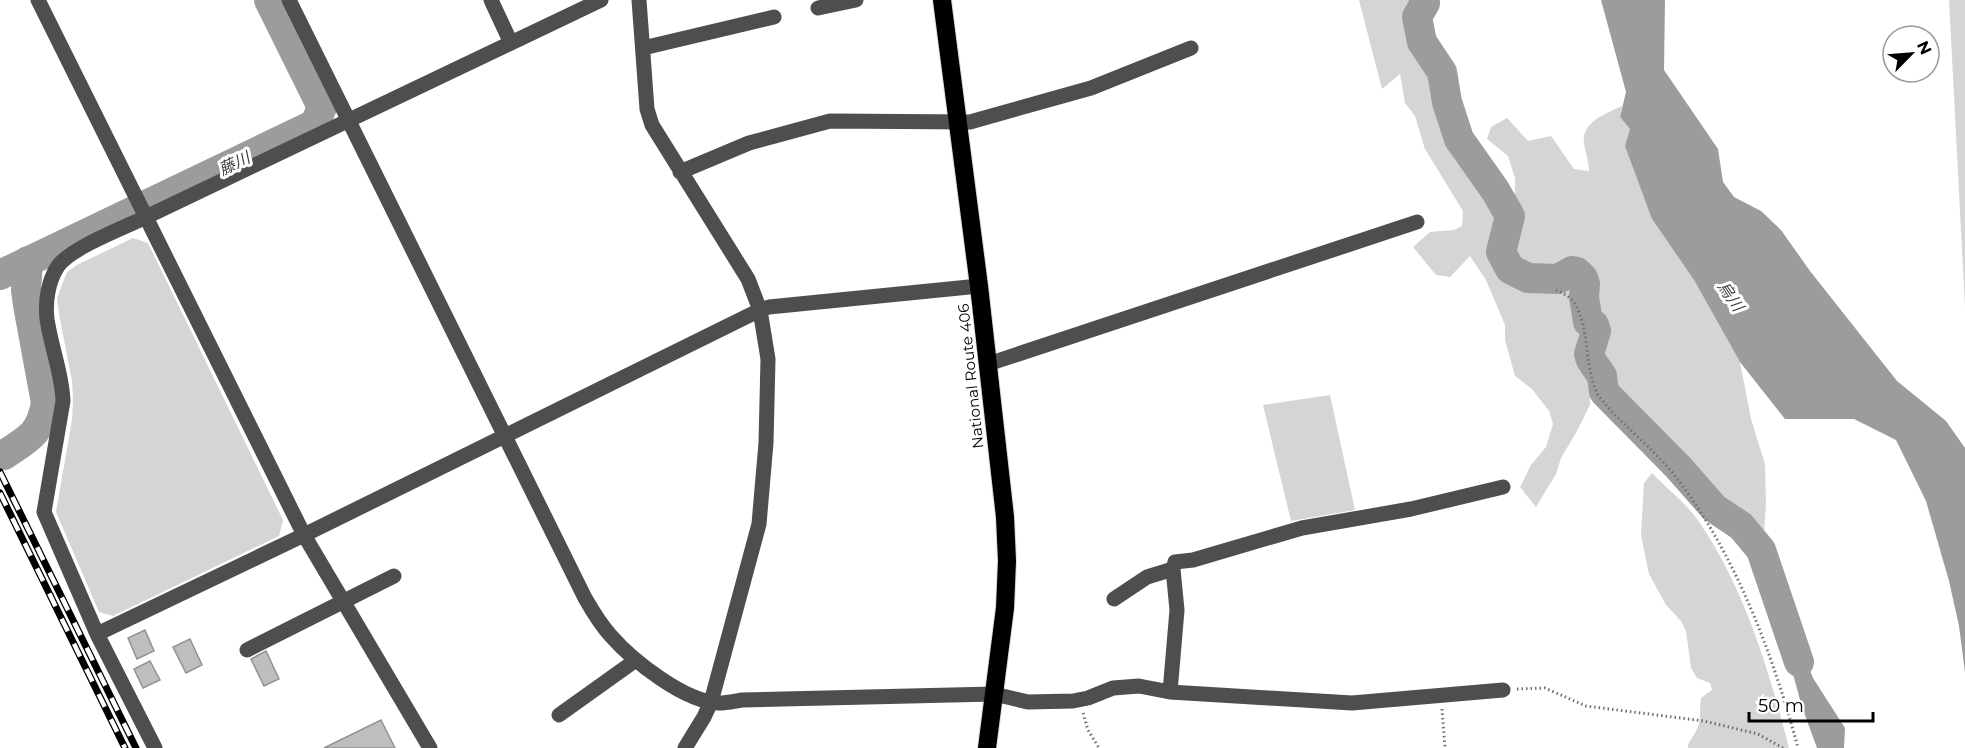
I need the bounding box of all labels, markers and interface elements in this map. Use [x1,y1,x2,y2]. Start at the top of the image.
north arrow [1881,24,1941,84]
text: N [1913,38,1935,58]
water label: 藤川 [216,147,255,179]
water label: 烏川 [1714,278,1749,317]
street label: National Route 406 [953,303,988,449]
scale bar [1749,685,1874,723]
text: 50 m [1758,695,1804,717]

